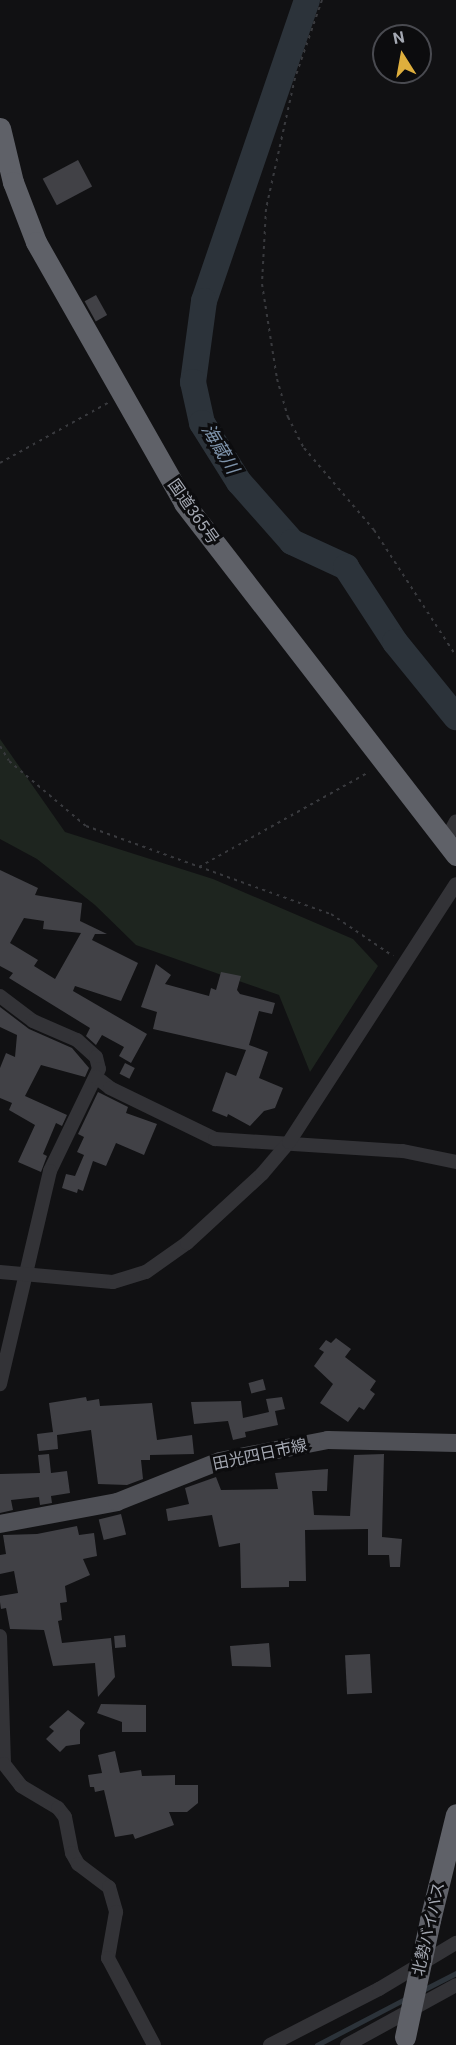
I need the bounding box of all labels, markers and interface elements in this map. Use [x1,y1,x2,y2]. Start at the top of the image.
north arrow [372,24,432,84]
text: N [391,27,406,48]
water label: 海蔵川 [197,420,243,478]
street label: 国道365号 [164,476,222,548]
street label: 田光四日市線 [211,1436,309,1474]
street label: 北勢バイパス [409,1880,449,1978]

